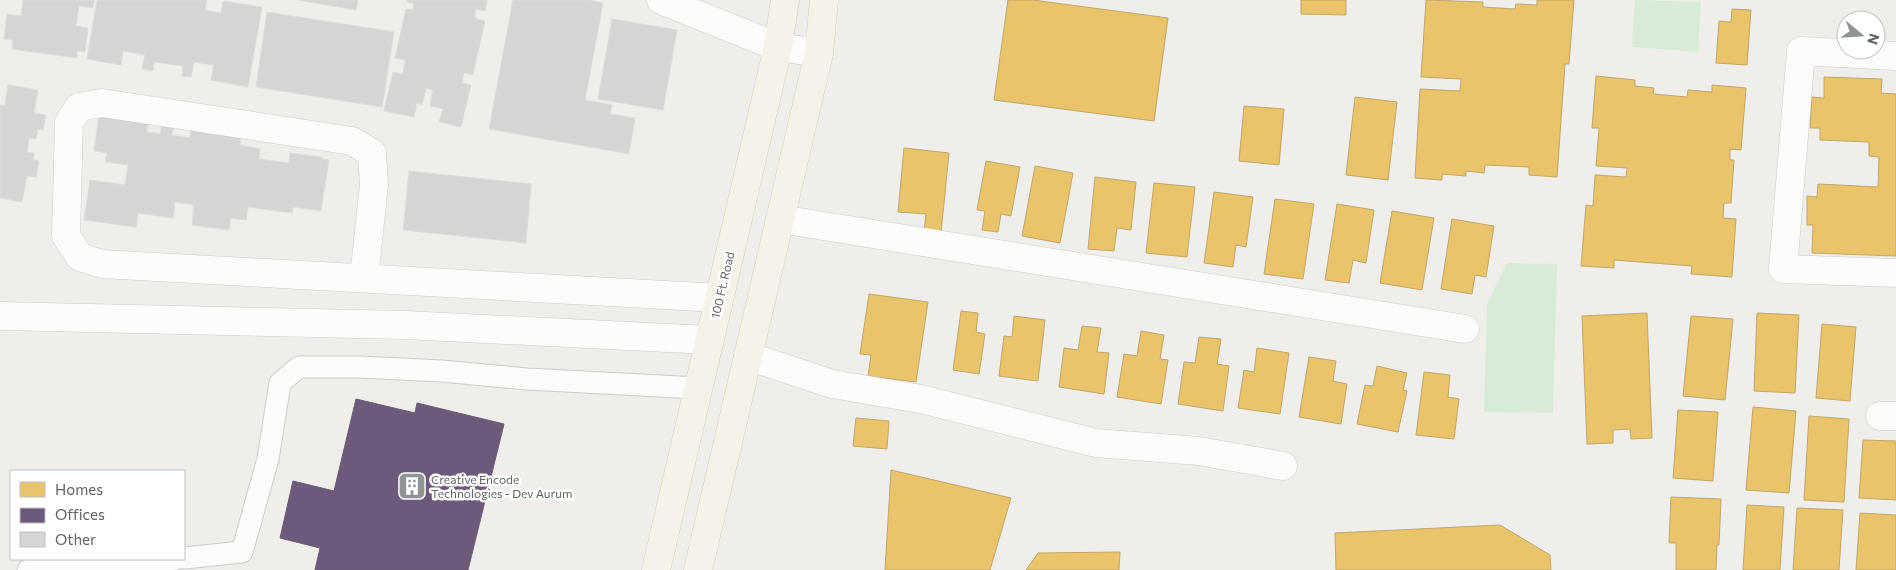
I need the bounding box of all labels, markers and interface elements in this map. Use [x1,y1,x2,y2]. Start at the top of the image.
north arrow [1836,10,1886,60]
text: N [1864,32,1884,47]
street label: 100 Ft. Road [708,250,736,320]
legend [10,470,185,560]
building icon: Creative Encode Technologies - Dev Aurum [397,471,427,501]
place label: Creative Encode Technologies - Dev Aurum [431,472,573,500]
text: Homes [55,480,103,498]
text: Offices [55,505,105,523]
text: Other [55,530,96,548]

